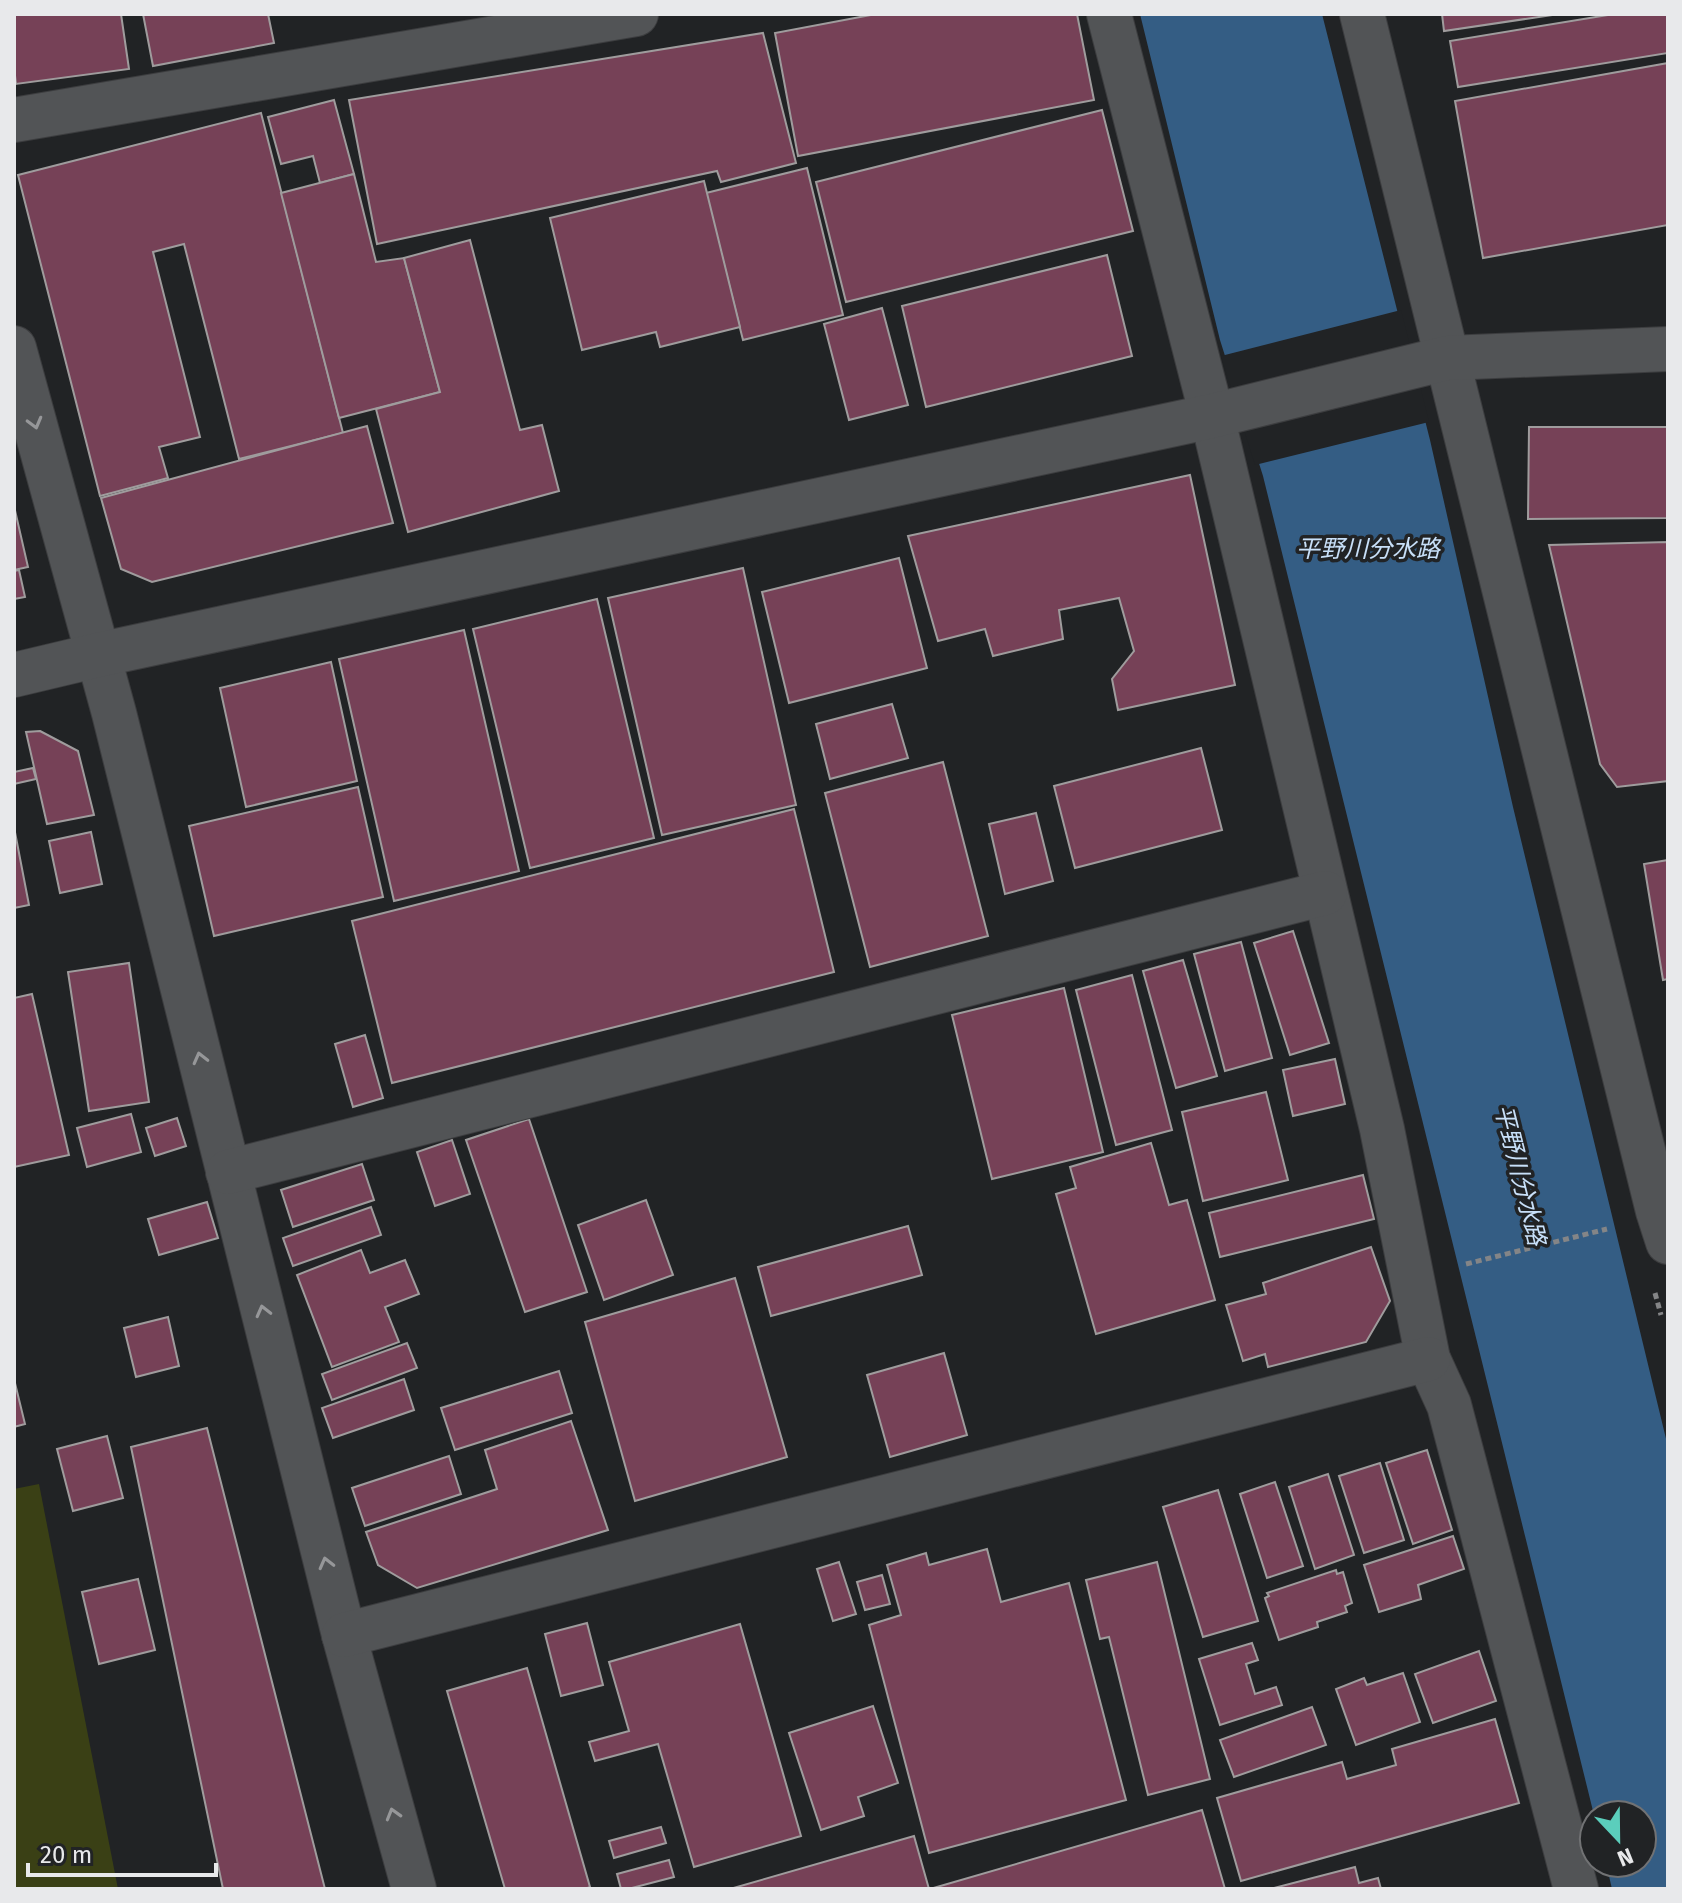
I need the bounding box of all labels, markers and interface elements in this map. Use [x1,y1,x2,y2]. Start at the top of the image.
one-way arrow [25,415,42,429]
water label: 平野川分水路 [1296,535,1442,563]
one-way arrow [192,1052,209,1066]
water label: 平野川分水路 [1489,1102,1551,1250]
one-way arrow [255,1304,272,1318]
one-way arrow [318,1556,335,1570]
north arrow [1578,1799,1658,1879]
one-way arrow [386,1807,403,1821]
scale bar [28,1827,216,1877]
text: 20 m [40,1841,92,1869]
text: N [1613,1842,1637,1872]

